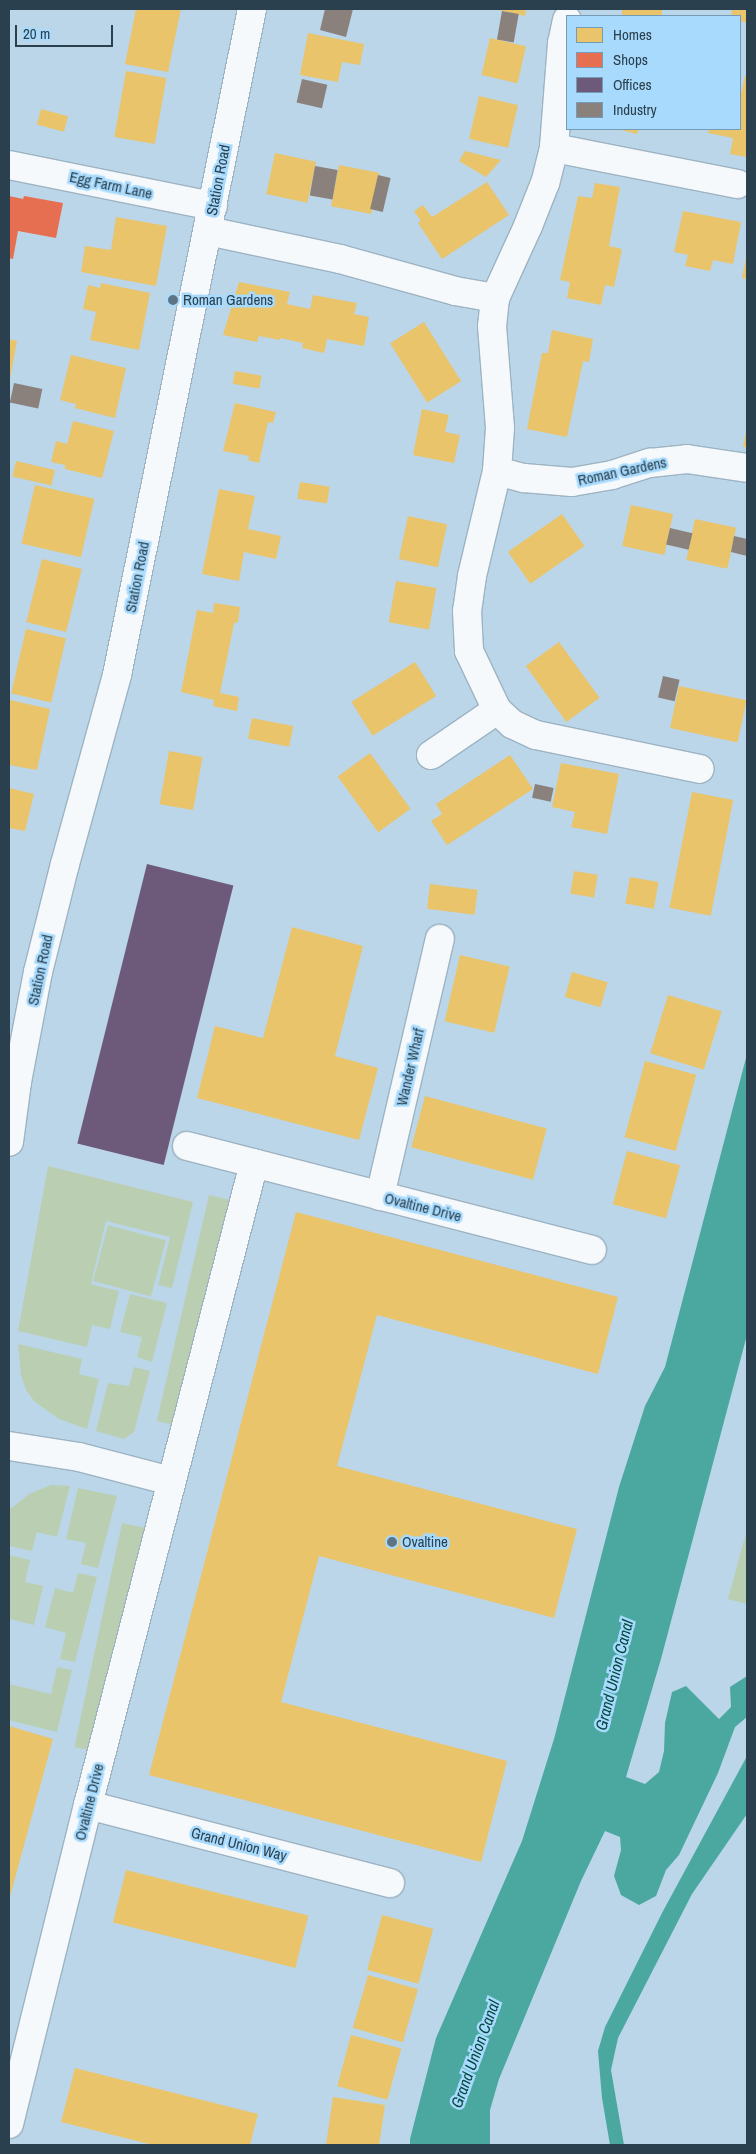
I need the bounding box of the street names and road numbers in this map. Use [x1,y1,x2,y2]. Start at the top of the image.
street label: Station Road [202,143,234,217]
street label: Egg Farm Lane [68,167,154,203]
street label: Roman Gardens [576,453,668,489]
street label: Station Road [121,540,153,614]
street label: Station Road [24,933,56,1007]
street label: Wander Wharf [392,1027,428,1107]
street label: Ovaltine Drive [383,1189,463,1225]
street label: Ovaltine Drive [71,1762,107,1842]
street label: Grand Union Way [189,1823,289,1865]

